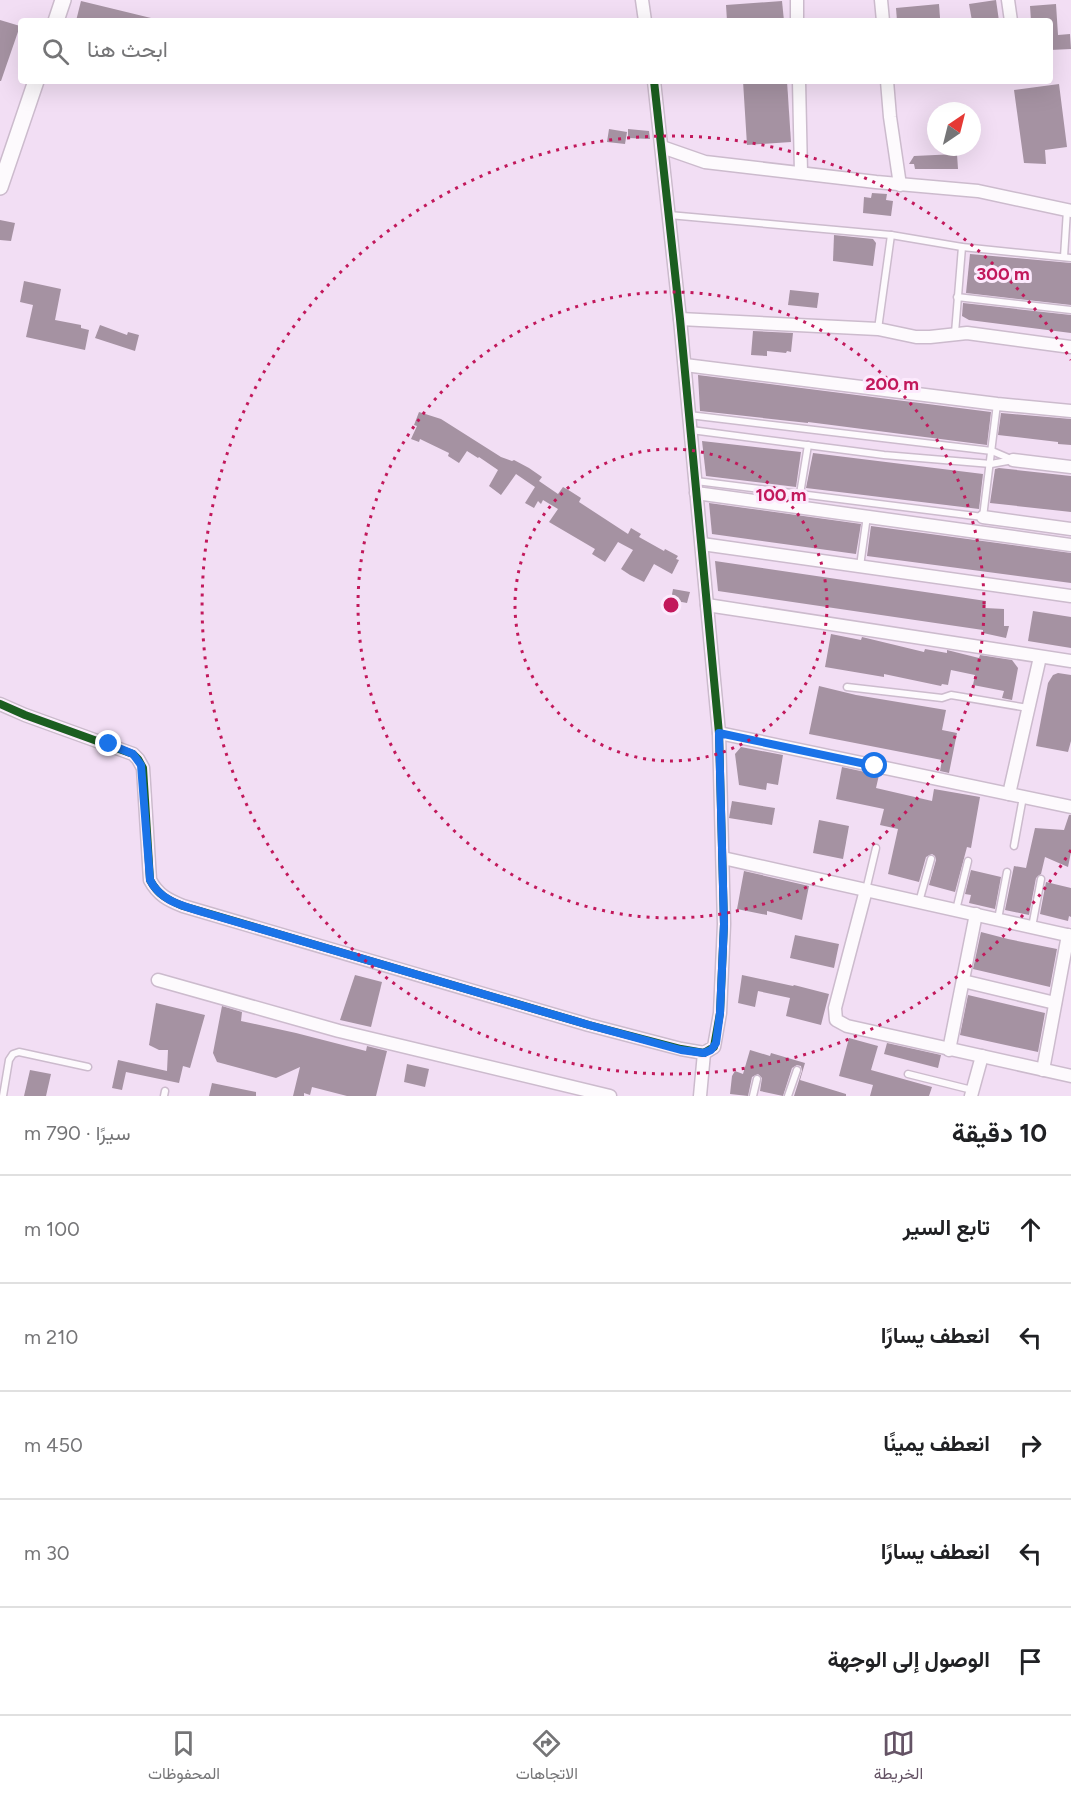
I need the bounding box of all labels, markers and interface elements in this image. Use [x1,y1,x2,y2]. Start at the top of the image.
search box [18,18,1053,84]
icon: search [39,35,72,68]
text: ابحث هنا [87,36,168,63]
north arrow [927,102,981,156]
text: 300 m [976,263,1030,285]
text: 200 m [865,373,919,395]
text: 100 m [756,484,806,506]
centre of rings [661,595,681,615]
route end [95,730,121,756]
route start [861,752,887,778]
text: 10 دقيقة [952,1117,1047,1149]
text: سيرًا · 790 m [24,1121,131,1145]
icon: ahead [1014,1213,1047,1246]
text: تابع السير [903,1214,990,1241]
text: 100 m [24,1217,80,1241]
icon: left [1014,1321,1047,1354]
text: انعطف يسارًا [881,1322,990,1349]
text: 210 m [24,1325,78,1349]
icon: right [1014,1429,1047,1462]
text: انعطف يمينًا [883,1430,990,1457]
text: 450 m [24,1433,83,1457]
icon: left [1014,1537,1047,1570]
text: انعطف يسارًا [881,1538,990,1565]
text: 30 m [24,1541,70,1565]
icon: arrive [1014,1645,1047,1678]
text: الوصول إلى الوجهة [827,1646,990,1673]
tab: المحفوظات [148,1727,220,1788]
tab: الاتجاهات [516,1727,578,1788]
tab: الخريطة [874,1727,923,1788]

